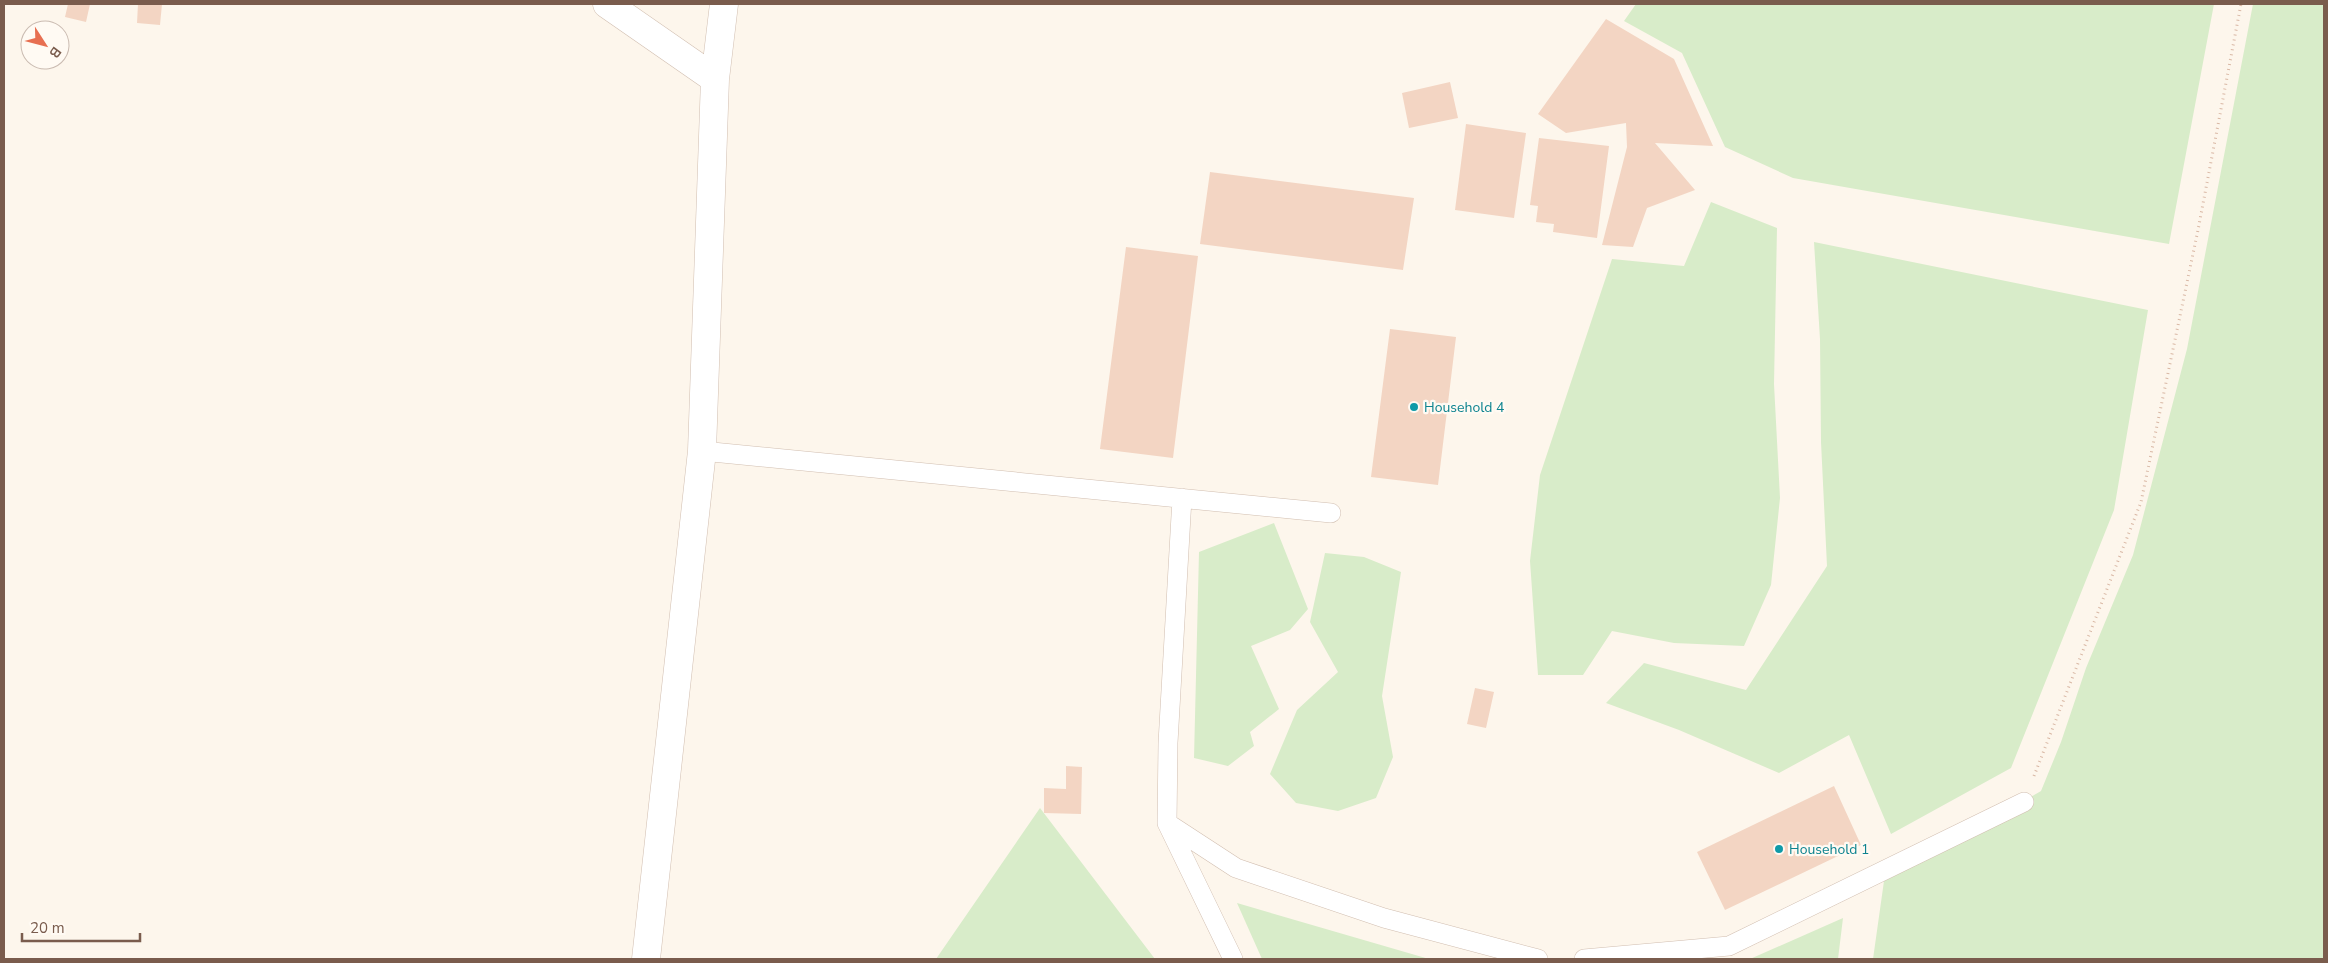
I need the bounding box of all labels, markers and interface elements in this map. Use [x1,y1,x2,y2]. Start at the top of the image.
north arrow [20,20,70,70]
text: B [45,43,66,62]
place label: Household 4 [1424,398,1504,417]
marker: Household 4 [1408,401,1420,413]
place label: Household 1 [1789,840,1869,859]
marker: Household 1 [1773,843,1785,855]
scale bar [22,910,140,942]
text: 20 m [30,918,65,938]

